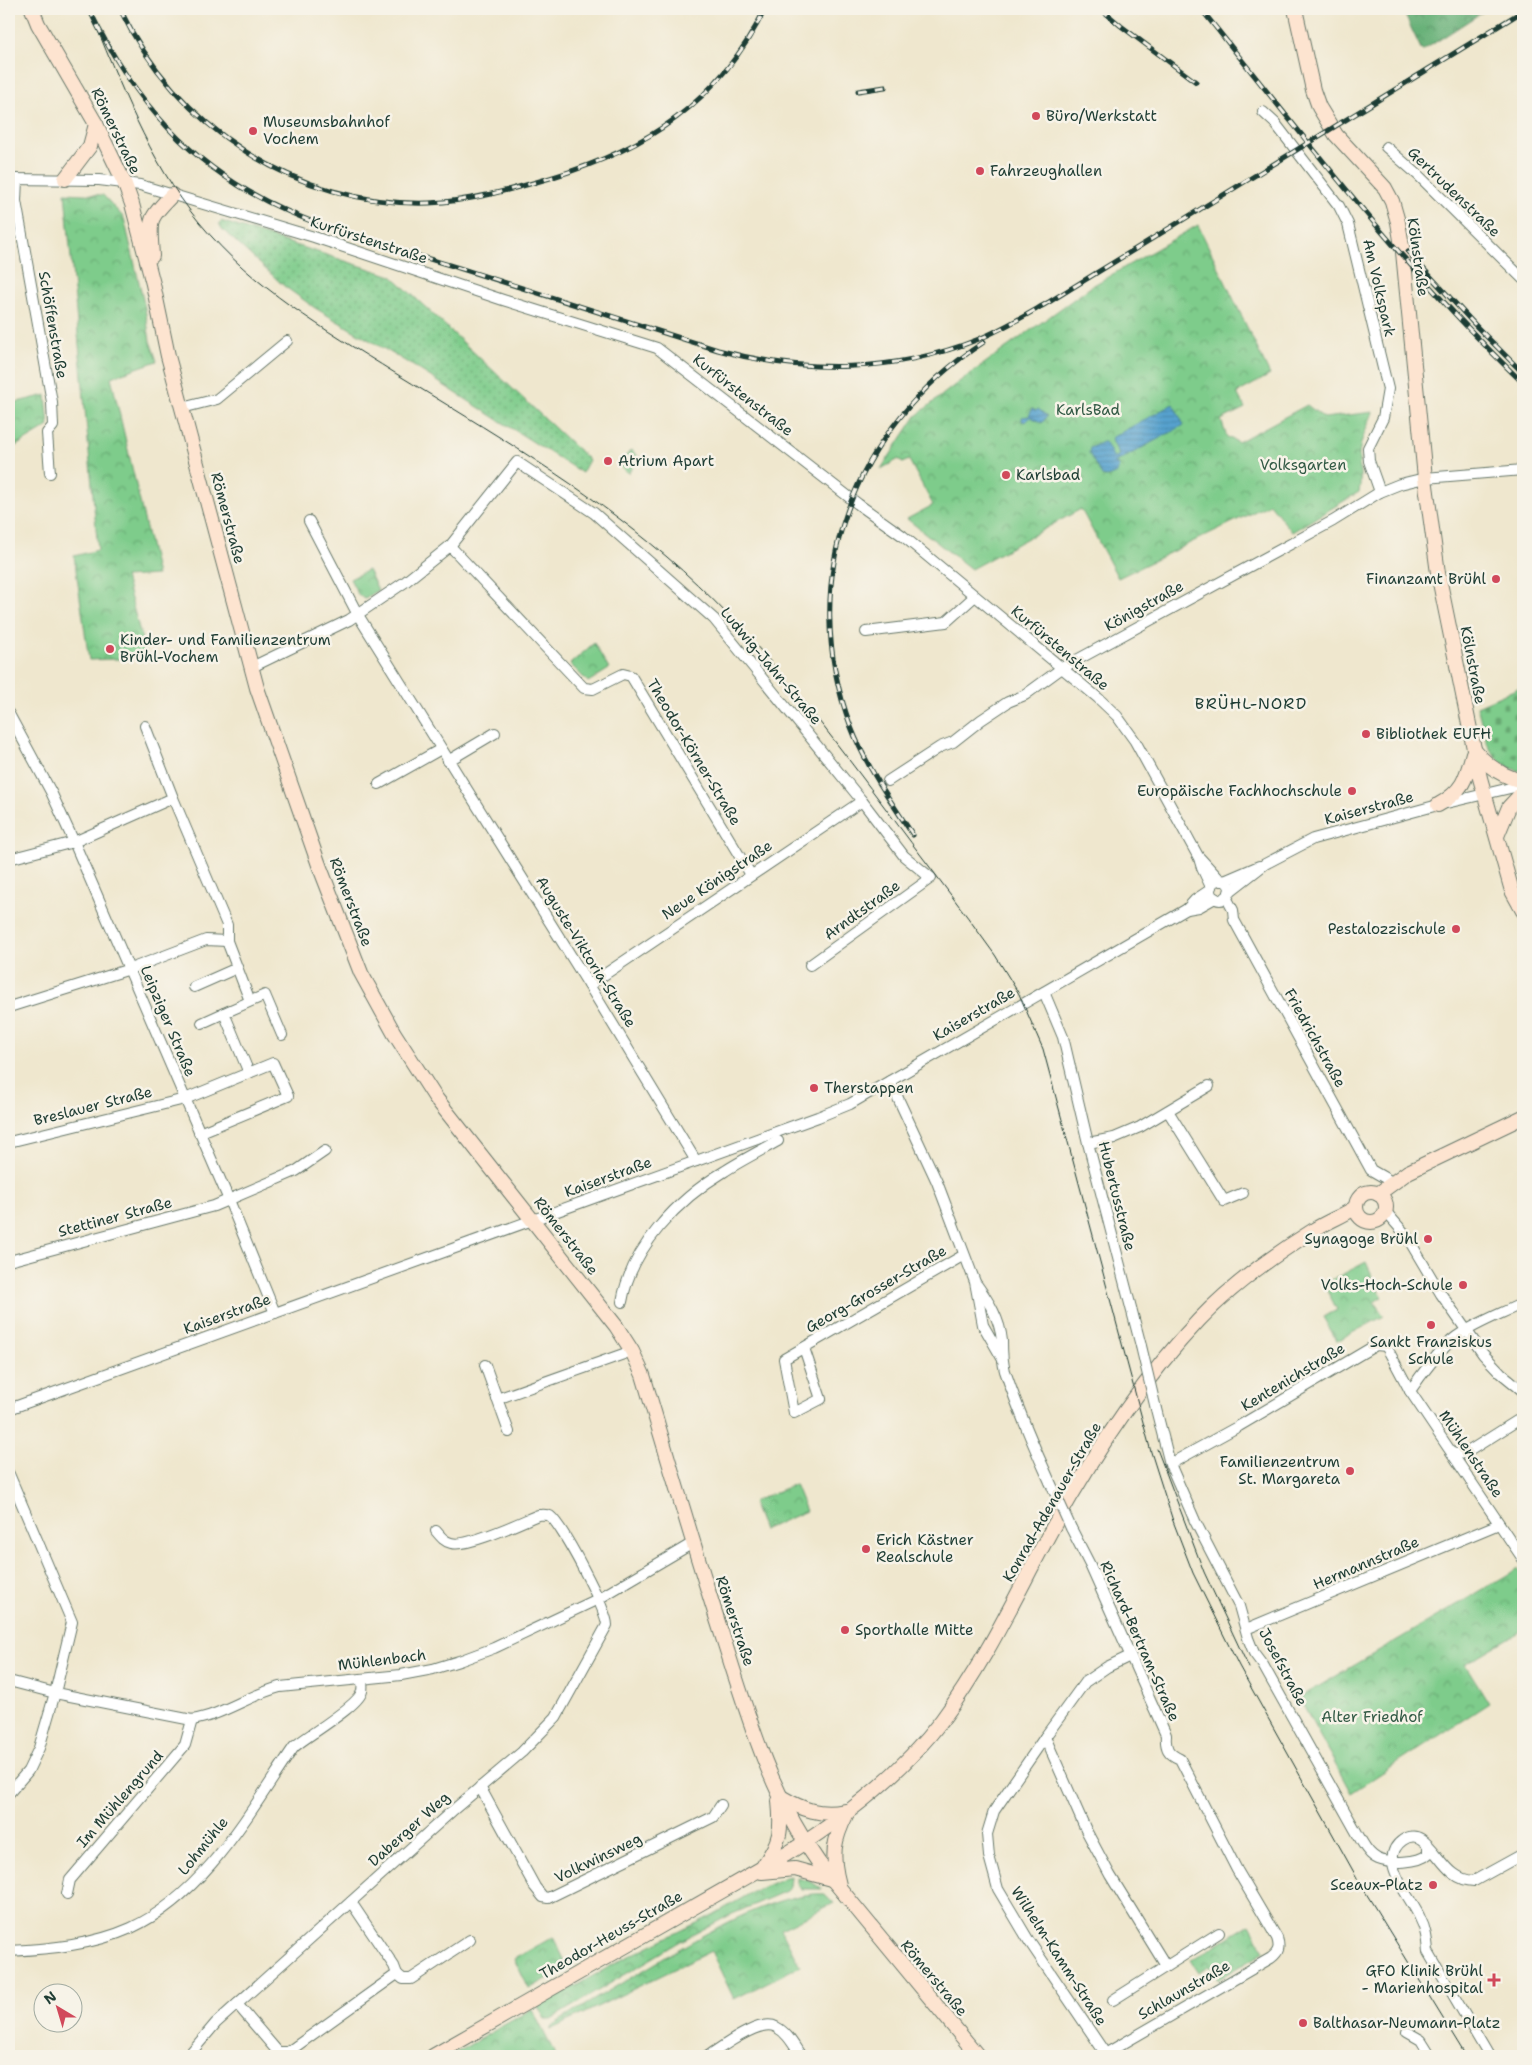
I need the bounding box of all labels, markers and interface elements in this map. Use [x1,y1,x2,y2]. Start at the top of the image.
street label: Römerstraße [86,84,146,178]
place label: Büro/Werkstatt [1046,106,1157,126]
marker: Büro/Werkstatt [1030,110,1042,122]
place label: Museumsbahnhof Vochem [263,112,390,149]
marker: Museumsbahnhof Vochem [247,125,259,137]
street label: Gertrudenstraße [1403,142,1505,242]
place label: Fahrzeughallen [990,161,1102,181]
marker: Fahrzeughallen [974,165,986,177]
street label: Kurfürstenstraße [308,212,430,268]
street label: Kölnstraße [1403,216,1433,298]
street label: Am Volkspark [1358,237,1400,339]
street label: Schöffenstraße [34,270,72,380]
street label: Kurfürstenstraße [689,349,797,441]
park label: KarlsBad [1056,400,1121,420]
place label: Atrium Apart [618,451,714,471]
marker: Atrium Apart [602,455,614,467]
park label: Volksgarten [1260,455,1346,475]
place label: Karlsbad [1016,465,1081,485]
marker: Karlsbad [1000,469,1012,481]
street label: Römerstraße [206,470,250,566]
place label: Finanzamt Brühl [1366,569,1486,589]
marker: Finanzamt Brühl [1490,573,1502,585]
street label: Königstraße [1101,576,1187,636]
street label: Kurfürstenstraße [1007,601,1113,695]
street label: Ludwig-Jahn-Straße [716,603,826,729]
street label: Kölnstraße [1456,624,1490,706]
place label: Kinder- und Familienzentrum Brühl-Vochem [120,630,331,667]
marker: Kinder- und Familienzentrum Brühl-Vochem [104,643,116,655]
street label: Theodor-Körner-Straße [642,675,746,829]
district label: BRÜHL-NORD [1195,693,1307,714]
place label: Bibliothek EUFH [1376,724,1491,744]
marker: Bibliothek EUFH [1360,728,1372,740]
place label: Europäische Fachhochschule [1137,781,1342,801]
marker: Europäische Fachhochschule [1346,785,1358,797]
street label: Kaiserstraße [1322,786,1416,830]
street label: Neue Königstraße [658,836,776,924]
street label: Römerstraße [325,855,377,949]
street label: Auguste-Viktoria-Straße [531,873,641,1031]
street label: Arndtstraße [820,876,904,944]
place label: Pestalozzischule [1328,919,1446,939]
marker: Pestalozzischule [1450,923,1462,935]
street label: Leipziger Straße [136,962,200,1080]
street label: Kaiserstraße [929,982,1019,1046]
street label: Friedrichstraße [1280,985,1350,1091]
place label: Therstappen [824,1078,914,1098]
street label: Breslauer Straße [32,1082,154,1130]
marker: Therstappen [808,1082,820,1094]
street label: Hubertusstraße [1094,1139,1140,1253]
street label: Kaiserstraße [562,1152,654,1202]
street label: Stettiner Straße [56,1192,174,1242]
street label: Römerstraße [529,1193,603,1279]
place label: Synagoge Brühl [1305,1229,1418,1249]
marker: Synagoge Brühl [1422,1233,1434,1245]
street label: Georg-Grosser-Straße [802,1240,950,1338]
place label: Volks-Hoch-Schule [1320,1275,1453,1295]
marker: Volks-Hoch-Schule [1457,1279,1469,1291]
street label: Kaiserstraße [181,1289,273,1339]
marker: Sankt Franziskus Schule [1425,1319,1437,1331]
place label: Sankt Franziskus Schule [1370,1332,1492,1369]
street label: Kentenichstraße [1237,1338,1349,1416]
street label: Mühlenstraße [1434,1406,1508,1502]
street label: Konrad-Adenauer-Straße [998,1418,1106,1586]
place label: Familienzentrum St. Margareta [1220,1452,1341,1489]
marker: Familienzentrum St. Margareta [1344,1465,1356,1477]
place label: Erich Kästner Realschule [876,1530,974,1567]
street label: Hermannstraße [1310,1532,1422,1594]
marker: Erich Kästner Realschule [860,1543,872,1555]
street label: Richard-Bertram-Straße [1096,1558,1184,1724]
street label: Römerstraße [711,1573,759,1669]
place label: Sporthalle Mitte [855,1620,974,1640]
marker: Sporthalle Mitte [839,1624,851,1636]
street label: Josefstraße [1254,1625,1312,1709]
street label: Mühlenbach [337,1645,427,1675]
park label: Alter Friedhof [1321,1707,1423,1727]
street label: Im Mühlengrund [72,1746,168,1852]
street label: Daberger Weg [364,1787,454,1871]
street label: Lohmühle [173,1813,233,1879]
street label: Volkwinsweg [551,1828,645,1888]
place label: Sceaux-Platz [1330,1875,1423,1895]
marker: Sceaux-Platz [1427,1879,1439,1891]
street label: Wilhelm-Kamm-Straße [1006,1883,1112,2029]
street label: Theodor-Heuss-Straße [536,1886,686,1984]
street label: Römerstraße [896,1936,972,2020]
street label: Schlaunstraße [1134,1956,1234,2024]
place label: GFO Klinik Brühl - Marienhospital [1361,1961,1483,1998]
marker: GFO Klinik Brühl - Marienhospital [1487,1973,1501,1987]
north arrow [32,1982,82,2032]
text: N [40,1987,60,2008]
place label: Balthasar-Neumann-Platz [1313,2013,1501,2033]
marker: Balthasar-Neumann-Platz [1297,2017,1309,2029]

